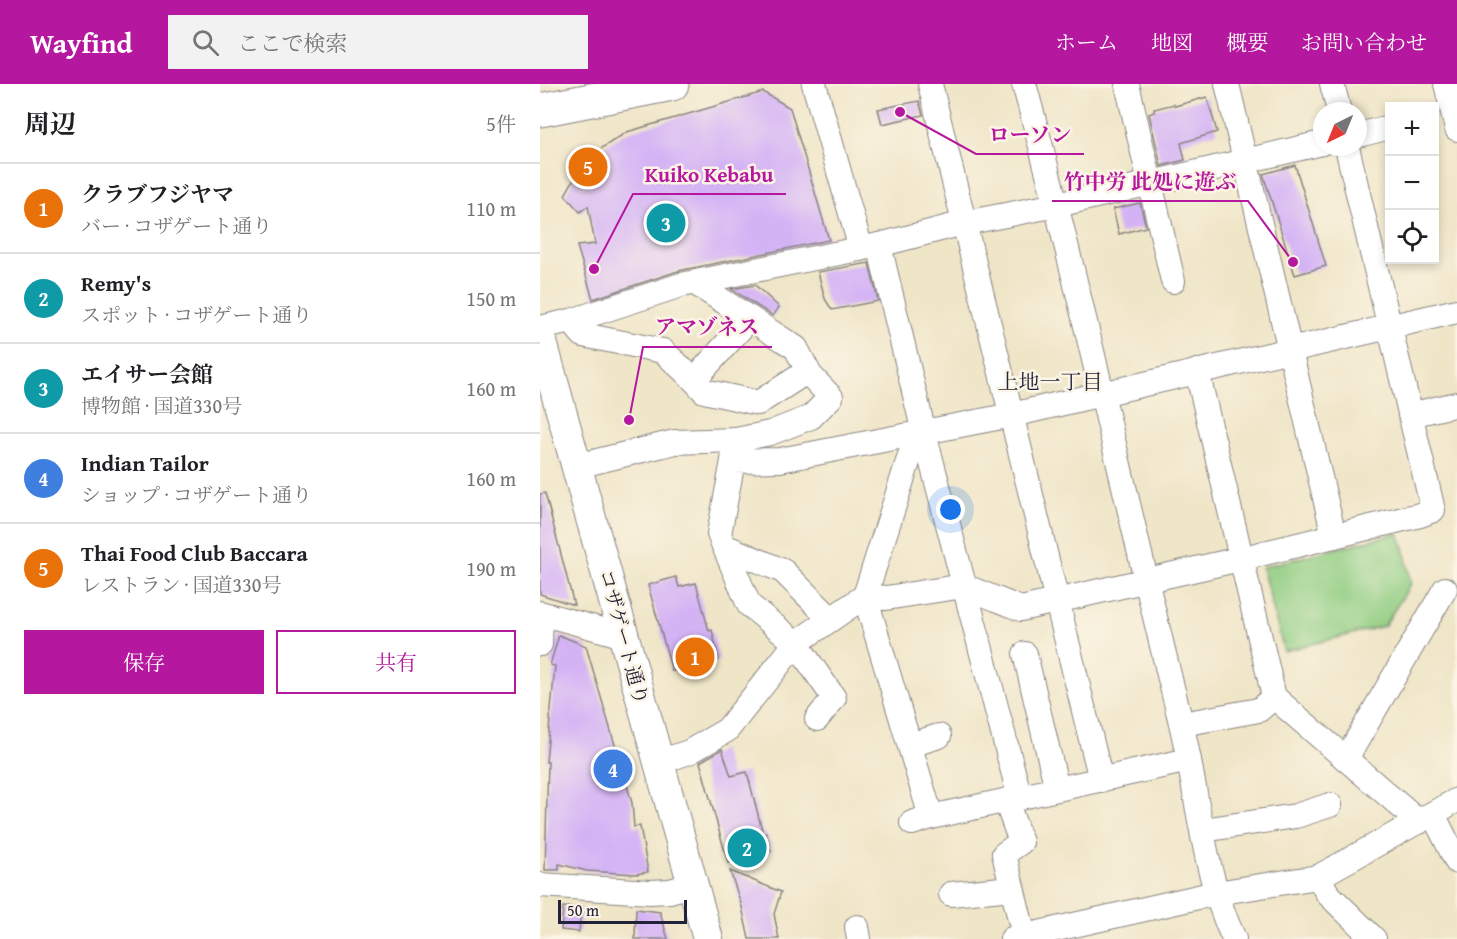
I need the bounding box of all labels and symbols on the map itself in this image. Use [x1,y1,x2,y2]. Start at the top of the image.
north arrow [1313,102,1367,156]
callout: ローソン [976,115,1084,154]
text: ローソン [988,119,1072,150]
pin: 5 [568,144,608,190]
callout: Kuiko Kebabu [633,155,786,194]
text: Kuiko Kebabu [645,159,773,190]
callout: 竹中労 此処に遊ぶ [1052,162,1248,201]
text: 竹中労 此処に遊ぶ [1064,166,1236,197]
pin: 3 [646,200,686,246]
callout: アマゾネス [643,308,772,347]
text: アマゾネス [655,311,759,342]
district label: 上地一丁目 [998,366,1103,397]
your location [936,495,965,524]
street label: コザゲート通り [592,566,657,708]
pin: 1 [676,634,714,680]
pin: 4 [594,746,632,792]
pin: 2 [728,826,766,870]
scale bar [558,897,687,924]

